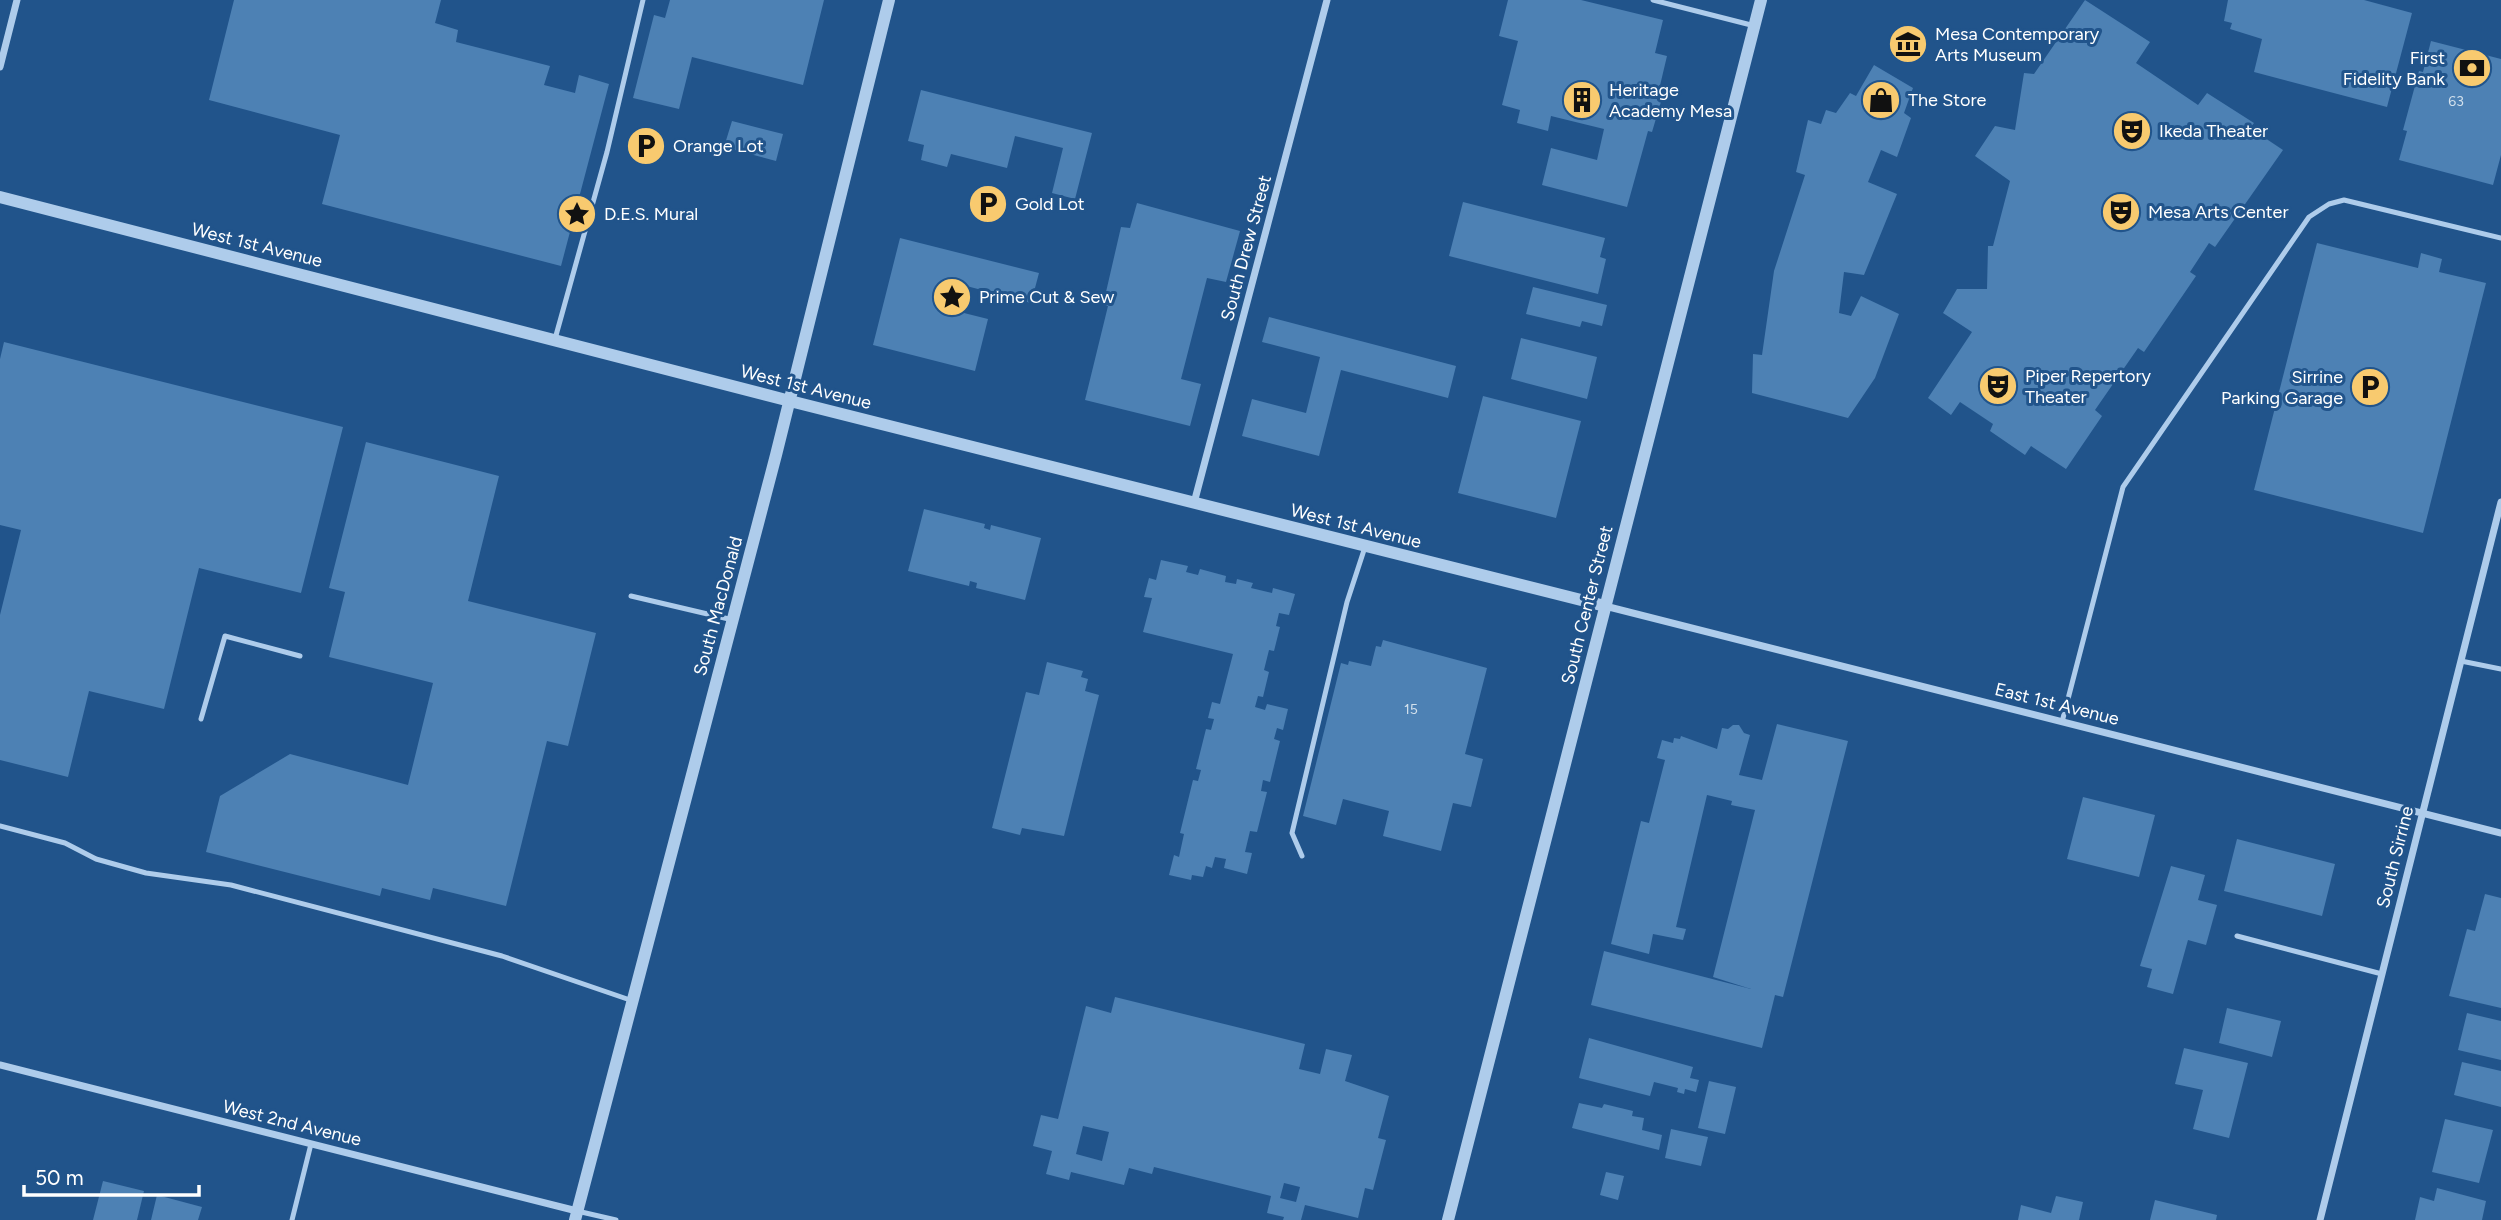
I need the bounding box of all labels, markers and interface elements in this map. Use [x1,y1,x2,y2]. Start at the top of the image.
museum icon: Mesa Contemporary Arts Museum [1887,23,1929,65]
place label: Mesa Contemporary Arts Museum [1935,23,2100,66]
place label: First Fidelity Bank [2343,47,2445,90]
bank icon: First Fidelity Bank [2451,47,2493,89]
building icon: Heritage Academy Mesa [1561,79,1603,121]
place label: Heritage Academy Mesa [1609,79,1732,122]
shop icon: The Store [1860,79,1902,121]
place label: The Store [1908,89,1987,111]
house number: 63 [2448,93,2464,110]
theatre icon: Ikeda Theater [2111,110,2153,152]
place label: Ikeda Theater [2159,120,2268,142]
parking icon: Orange Lot [625,125,667,167]
place label: Orange Lot [673,135,764,157]
street label: South Drew Street [1216,173,1276,323]
parking icon: Gold Lot [967,183,1009,225]
theatre icon: Mesa Arts Center [2100,191,2142,233]
place icon: D.E.S. Mural [556,193,598,235]
place label: Gold Lot [1015,193,1085,215]
place label: Mesa Arts Center [2148,201,2289,223]
place label: D.E.S. Mural [604,203,698,225]
street label: West 1st Avenue [189,218,325,272]
place icon: Prime Cut & Sew [931,276,973,318]
place label: Prime Cut & Sew [979,286,1114,308]
street label: West 1st Avenue [738,360,874,414]
theatre icon: Piper Repertory Theater [1977,365,2019,407]
place label: Piper Repertory Theater [2025,365,2152,408]
place label: Sirrine Parking Garage [2221,366,2343,409]
parking icon: Sirrine Parking Garage [2349,366,2391,408]
street label: West 1st Avenue [1288,499,1424,553]
street label: South Center Street [1557,523,1617,687]
street label: South MacDonald [689,534,747,678]
street label: East 1st Avenue [1993,678,2122,730]
house number: 15 [1404,701,1418,718]
street label: South Sirrine [2372,804,2418,910]
street label: West 2nd Avenue [220,1095,364,1151]
scale bar [24,1154,200,1198]
text: 50 m [35,1165,84,1190]

